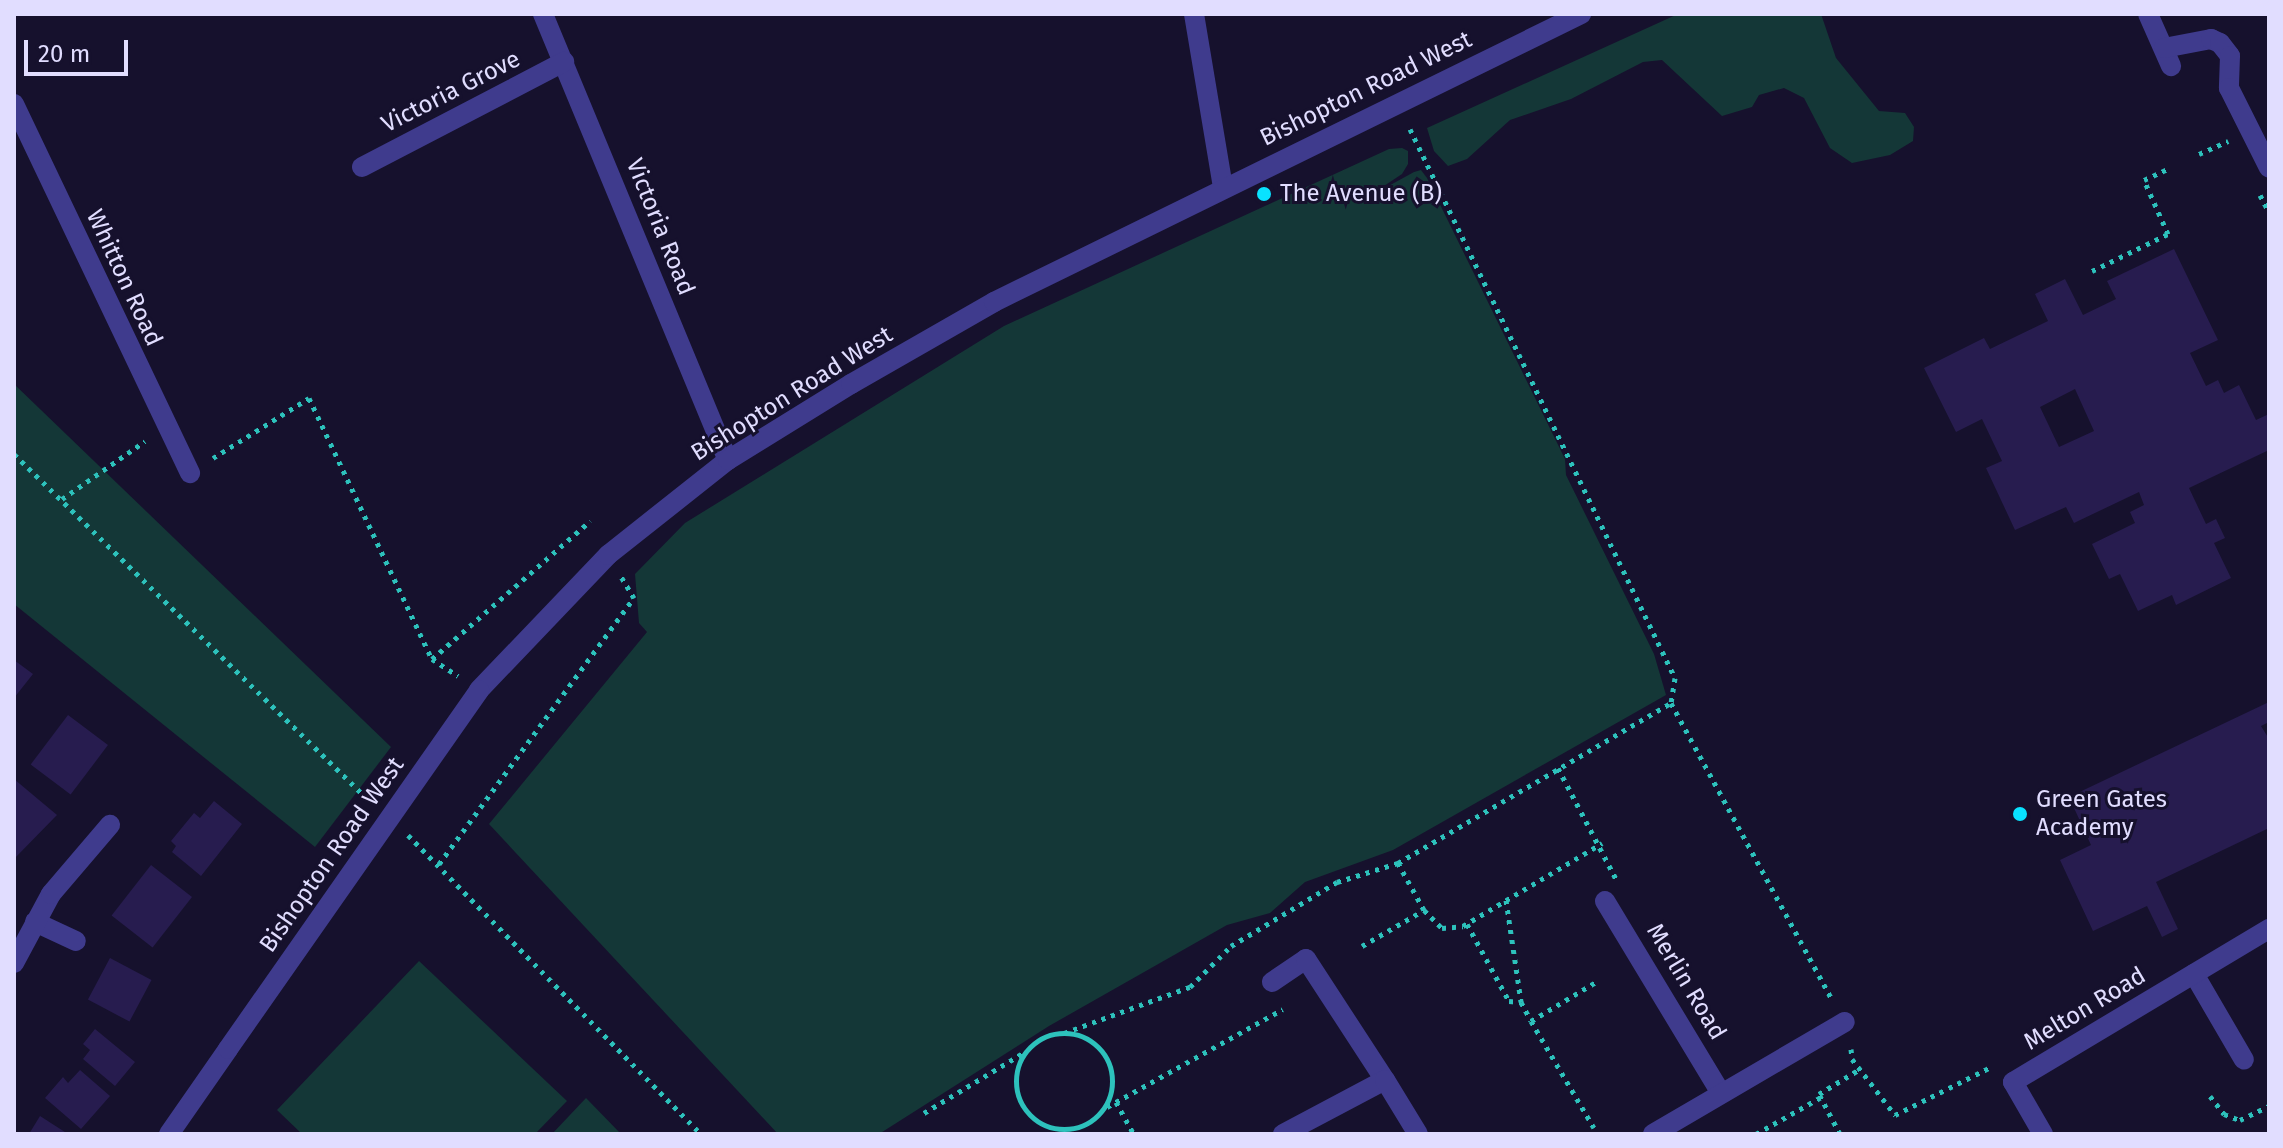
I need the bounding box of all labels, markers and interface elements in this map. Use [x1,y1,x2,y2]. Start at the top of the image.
scale bar [28,24,132,74]
street label: Bishopton Road West [1255,25,1477,153]
text: 20 m [38,40,90,68]
street label: Victoria Grove [377,45,525,139]
street label: Victoria Road [620,155,700,299]
place label: The Avenue (B) [1280,180,1442,208]
marker: The Avenue (B) [1255,185,1273,203]
street label: Whitton Road [80,205,168,351]
street label: Bishopton Road West [686,320,898,468]
street label: Bishopton Road West [254,752,410,958]
place label: Green Gates Academy [2036,786,2167,842]
marker: Green Gates Academy [2011,805,2029,823]
street label: Merlin Road [1640,919,1732,1045]
street label: Melton Road [2019,961,2151,1057]

